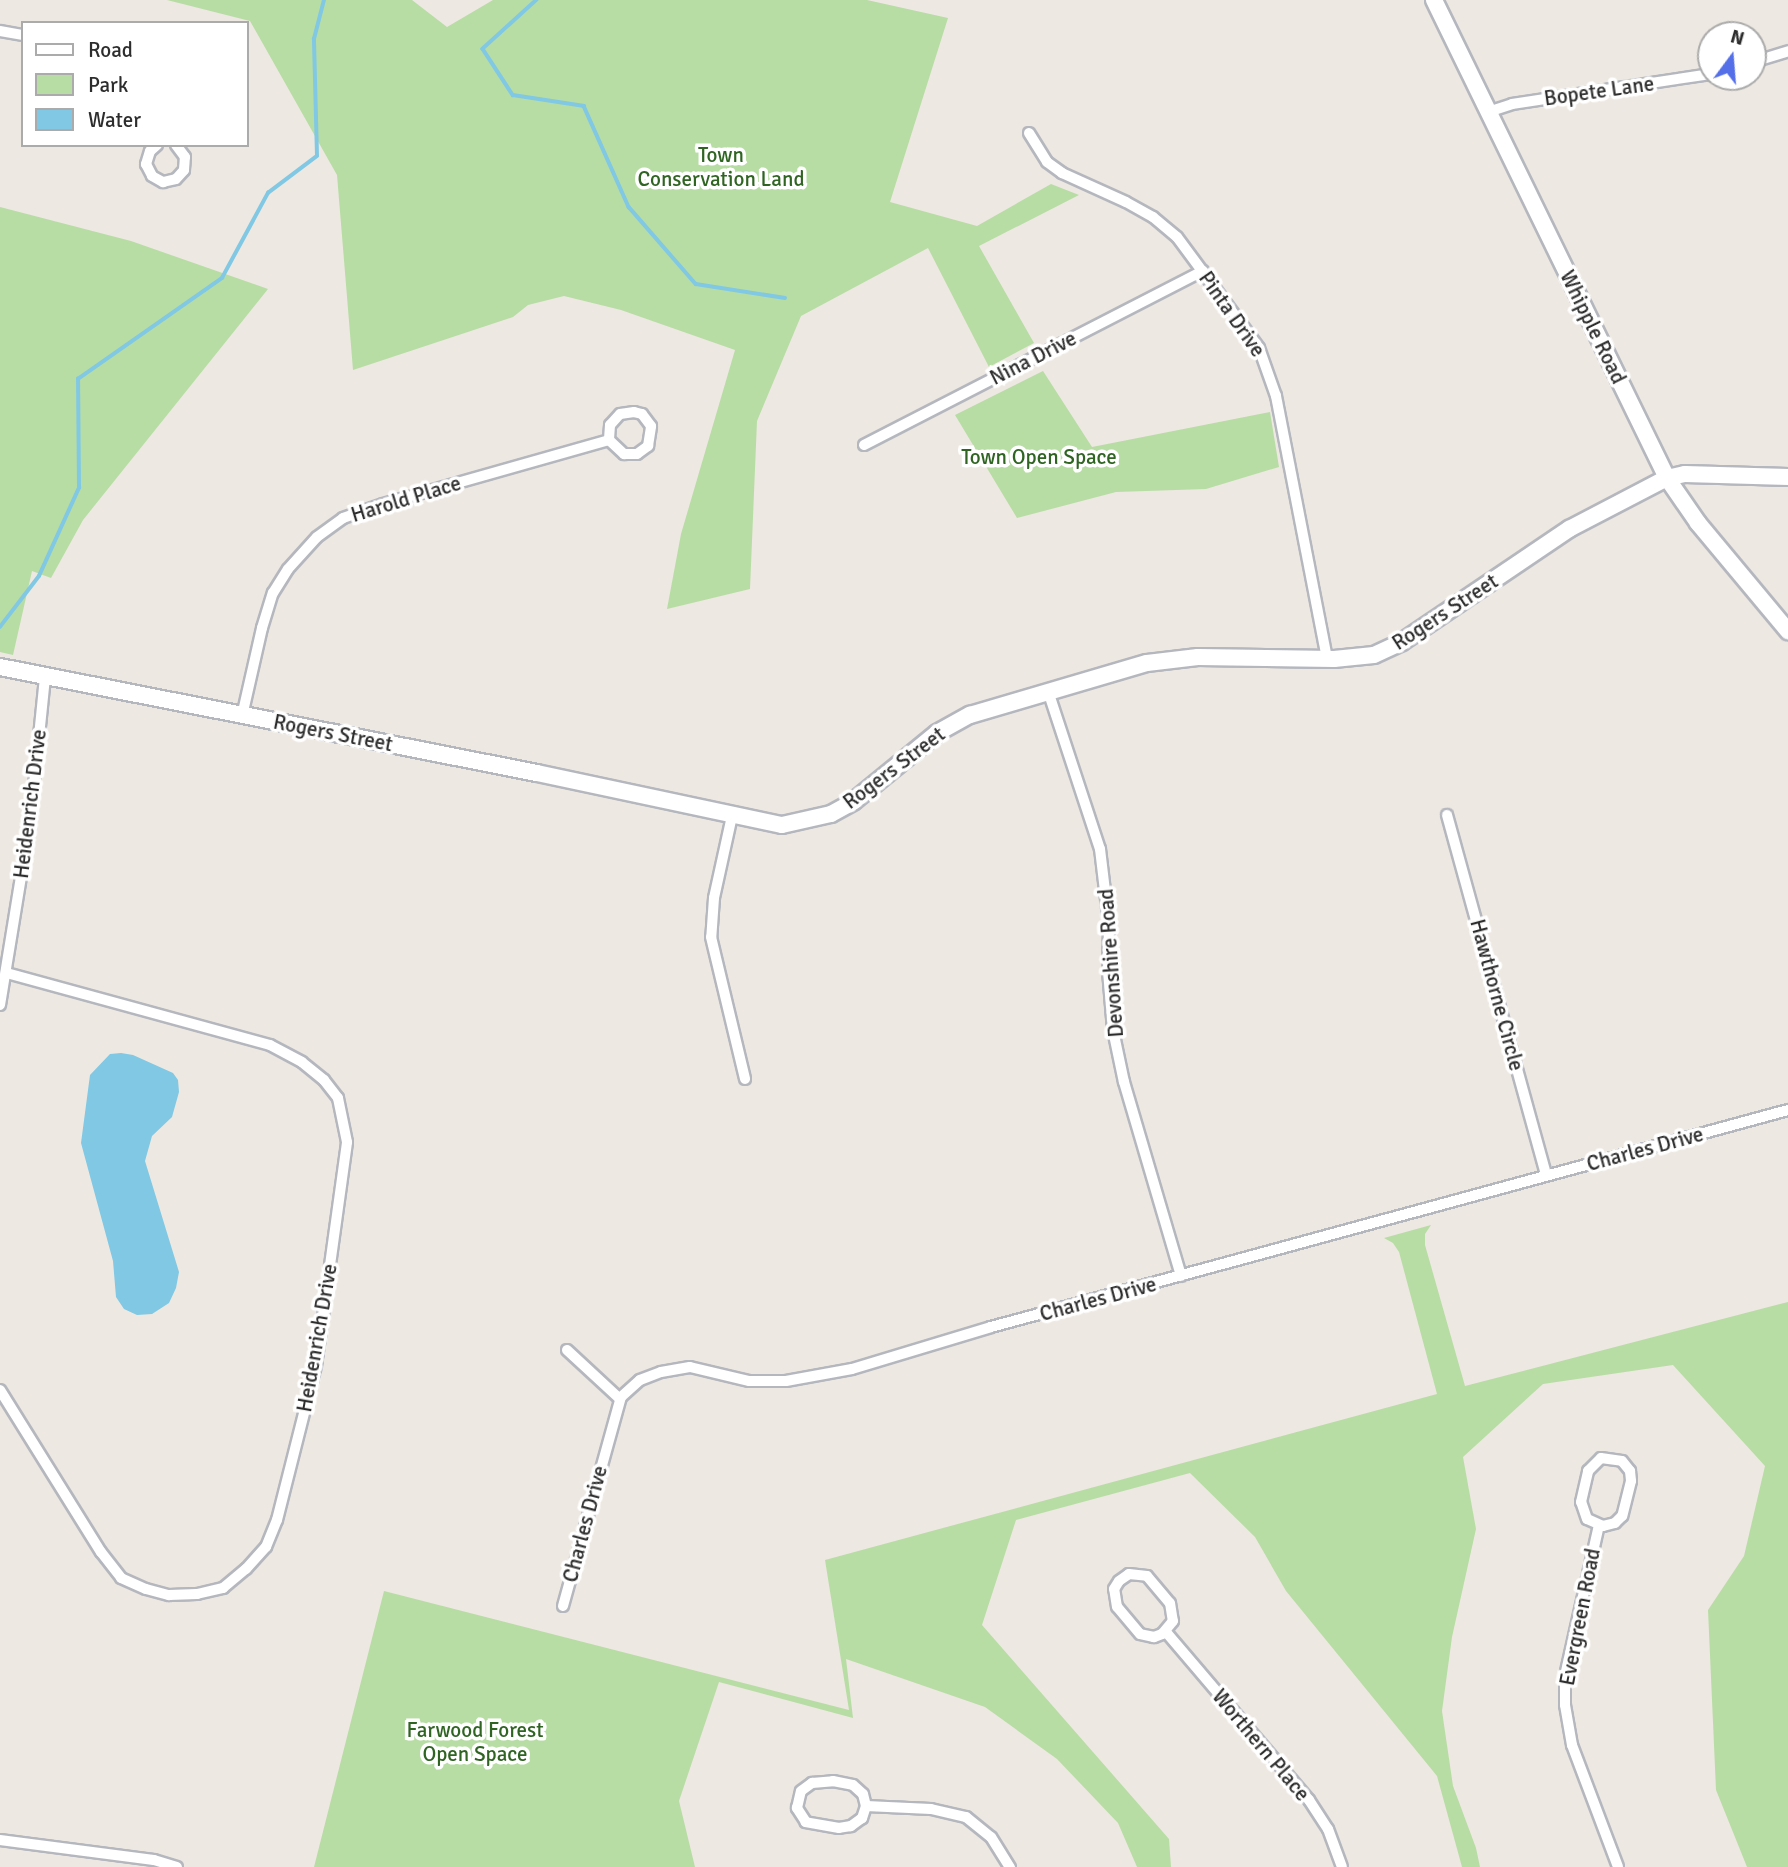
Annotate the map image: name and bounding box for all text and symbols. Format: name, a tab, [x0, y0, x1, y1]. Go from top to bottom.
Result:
legend	[21, 21, 248, 147]
north arrow	[1697, 21, 1767, 91]
text: N	[1728, 24, 1747, 51]
text: Road	[88, 37, 133, 63]
street label: Bopete Lane	[1542, 71, 1656, 111]
text: Park	[88, 72, 128, 98]
text: Water	[88, 107, 141, 133]
park label: Town Conservation Land	[637, 142, 805, 192]
street label: Pinta Drive	[1193, 266, 1271, 362]
street label: Whipple Road	[1555, 266, 1631, 388]
street label: Nina Drive	[986, 326, 1080, 390]
park label: Town Open Space	[961, 444, 1117, 470]
street label: Harold Place	[348, 470, 464, 528]
street label: Rogers Street	[1387, 568, 1503, 656]
street label: Rogers Street	[271, 709, 395, 757]
street label: Rogers Street	[838, 721, 950, 815]
street label: Heidenrich Drive	[8, 728, 52, 880]
street label: Devonshire Road	[1093, 888, 1129, 1038]
street label: Hawthorne Circle	[1465, 916, 1529, 1074]
street label: Charles Drive	[1584, 1121, 1706, 1177]
street label: Heidenrich Drive	[292, 1262, 342, 1414]
street label: Charles Drive	[1037, 1271, 1159, 1327]
street label: Charles Drive	[557, 1463, 613, 1585]
street label: Evergreen Road	[1554, 1546, 1606, 1688]
street label: Worthern Place	[1207, 1684, 1315, 1806]
park label: Farwood Forest Open Space	[406, 1717, 544, 1767]

